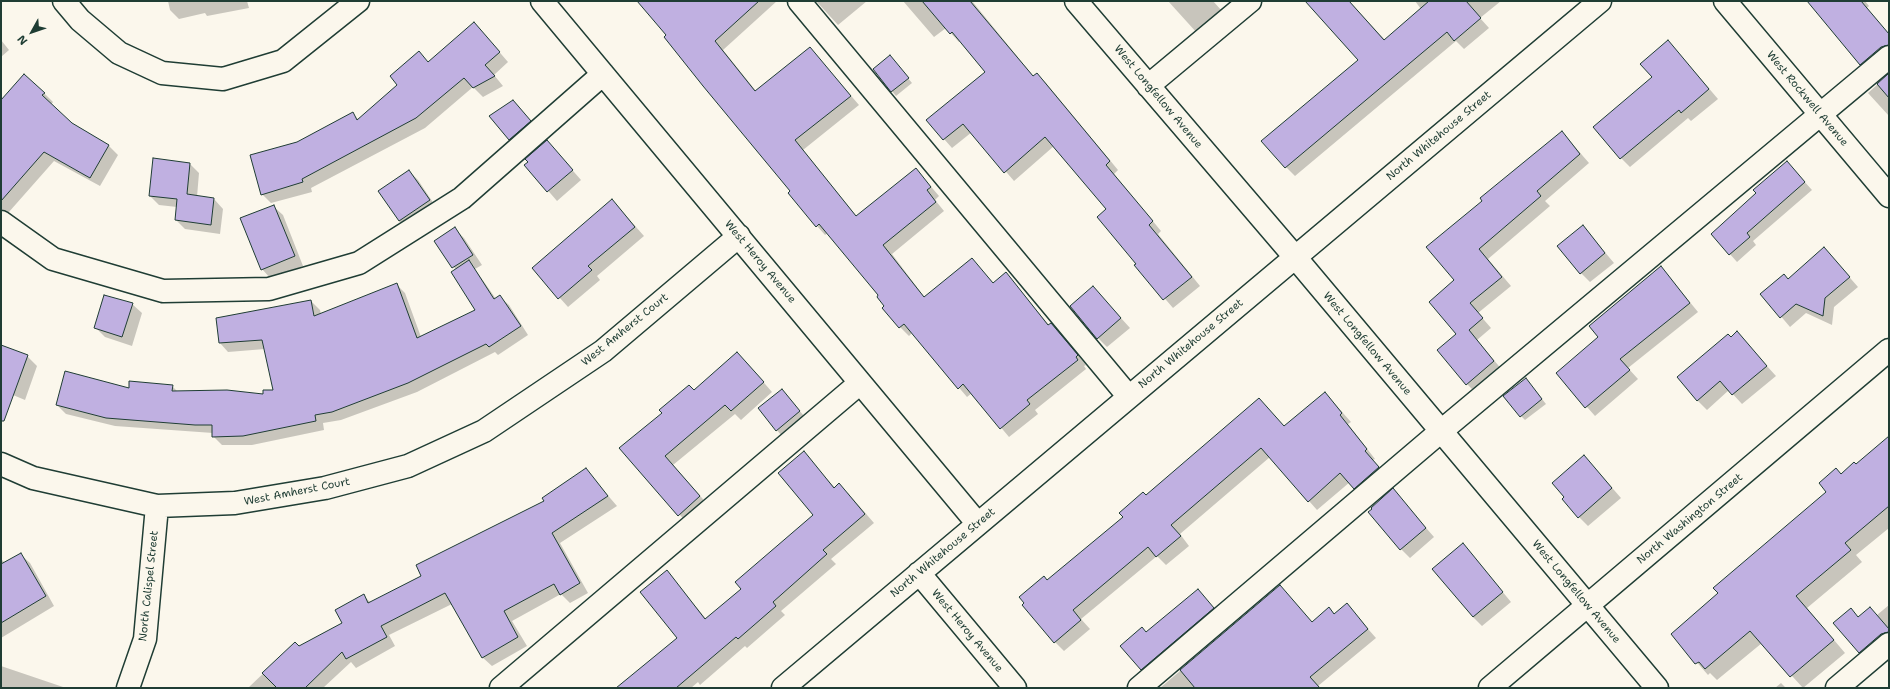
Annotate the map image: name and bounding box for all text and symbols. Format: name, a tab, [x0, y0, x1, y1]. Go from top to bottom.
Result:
north arrow	[12, 12, 52, 52]
text: N	[14, 32, 31, 48]
street label: West Longfellow Avenue	[1111, 43, 1205, 151]
street label: West Rockwell Avenue	[1763, 49, 1851, 149]
street label: North Whitehouse Street	[1384, 88, 1494, 184]
street label: West Heroy Avenue	[722, 218, 798, 306]
street label: West Longfellow Avenue	[1320, 290, 1414, 398]
street label: West Amherst Court	[579, 291, 671, 369]
street label: North Whitehouse Street	[1136, 296, 1246, 392]
street label: North Washington Street	[1634, 471, 1746, 567]
street label: West Amherst Court	[243, 475, 351, 509]
street label: North Whitehouse Street	[888, 505, 998, 601]
street label: North Calispel Street	[137, 530, 161, 642]
street label: West Longfellow Avenue	[1529, 538, 1623, 646]
street label: West Heroy Avenue	[929, 587, 1005, 675]

